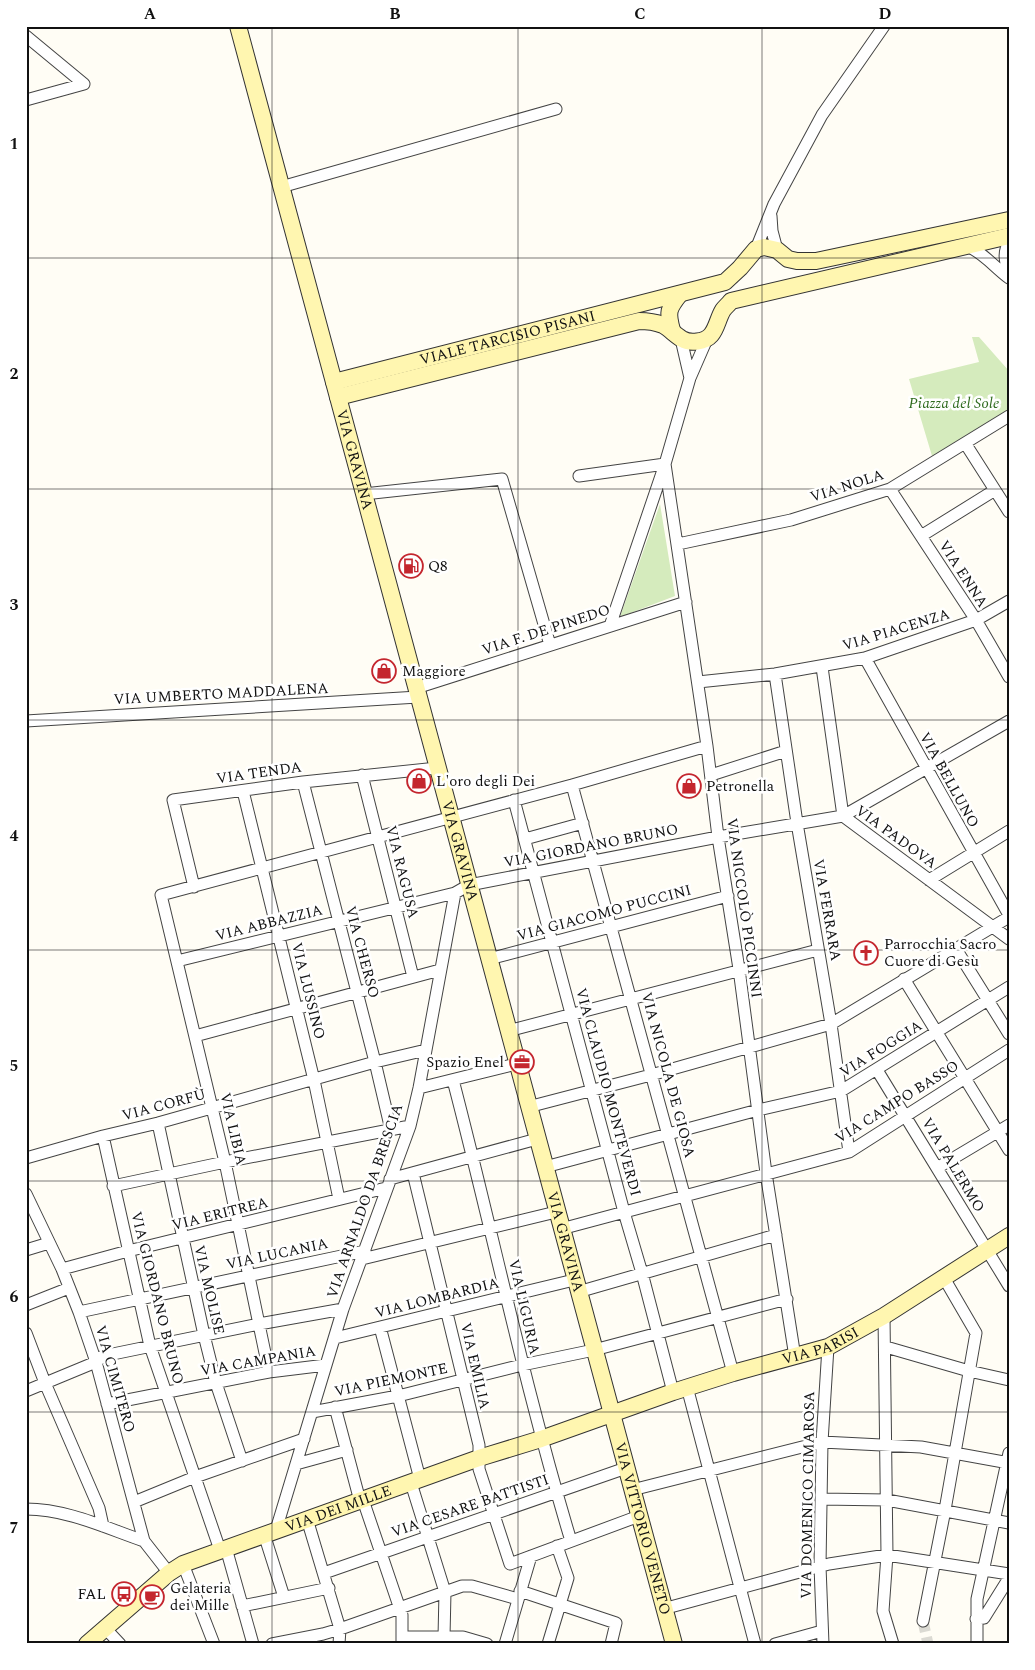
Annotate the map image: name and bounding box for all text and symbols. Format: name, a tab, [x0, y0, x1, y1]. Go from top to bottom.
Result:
text: A	[144, 2, 157, 26]
text: B	[389, 2, 401, 26]
text: C	[634, 2, 646, 26]
text: D	[879, 2, 892, 26]
text: 1	[10, 132, 18, 156]
street label: VIALE TARCISIO PISANI	[417, 304, 598, 371]
text: 2	[10, 362, 19, 386]
park label: Piazza del Sole	[909, 392, 1000, 415]
street label: VIA GRAVINA	[330, 407, 379, 512]
street label: VIA NOLA	[807, 463, 887, 509]
street label: VIA ENNA	[933, 536, 993, 612]
fuel station icon: Q8	[398, 553, 424, 579]
place label: Q8	[428, 555, 448, 578]
text: 3	[10, 593, 19, 617]
street label: VIA F. DE PINEDO	[479, 598, 613, 662]
street label: VIA PIACENZA	[839, 603, 953, 657]
shop icon: Maggiore	[371, 658, 397, 684]
place label: Maggiore	[402, 660, 466, 683]
street label: VIA UMBERTO MADDALENA	[113, 677, 329, 711]
street label: VIA BELLUNO	[913, 728, 985, 832]
street label: VIA TENDA	[215, 756, 303, 790]
shop icon: L'oro degli Dei	[406, 768, 432, 794]
place label: L'oro degli Dei	[436, 770, 535, 793]
shop icon: Petronella	[676, 773, 702, 799]
place label: Petronella	[706, 775, 775, 798]
street label: VIA GRAVINA	[436, 798, 485, 903]
street label: VIA PADOVA	[850, 799, 942, 875]
street label: VIA NICCOLÒ PICCINNI	[720, 817, 768, 999]
street label: VIA GIORDANO BRUNO	[502, 818, 680, 874]
street label: VIA RAGUSA	[379, 823, 425, 921]
text: 4	[10, 824, 19, 848]
street label: VIA FERRARA	[807, 857, 847, 963]
street label: VIA GIACOMO PUCCINI	[514, 879, 694, 947]
street label: VIA ABBAZZIA	[213, 899, 325, 947]
street label: VIA CHERSO	[339, 903, 385, 1001]
place label: Parrocchia Sacro Cuore di Gesù	[884, 933, 996, 973]
street label: VIA LUSSINO	[285, 940, 331, 1042]
church icon: Parrocchia Sacro Cuore di Gesù	[853, 940, 879, 966]
street label: VIA CLAUDIO MONTEVERDI	[569, 985, 647, 1199]
street label: VIA NICOLA DE GIOSA	[635, 990, 701, 1160]
street label: VIA FOGGIA	[835, 1014, 927, 1084]
office icon: Spazio Enel	[509, 1049, 535, 1075]
place label: Spazio Enel	[426, 1051, 504, 1074]
text: 5	[10, 1054, 18, 1078]
street label: VIA CAMPO BASSO	[830, 1054, 964, 1150]
street label: VIA CORFÙ	[119, 1083, 209, 1127]
street label: VIA LIBIA	[213, 1090, 253, 1168]
street label: VIA ARNALDO DA BRESCIA	[321, 1101, 409, 1301]
street label: VIA PALERMO	[916, 1113, 990, 1217]
street label: VIA GRAVINA	[541, 1189, 590, 1294]
street label: VIA ERITREA	[169, 1191, 271, 1237]
street label: VIA GIORDANO BRUNO	[124, 1209, 190, 1387]
street label: VIA LUCANIA	[224, 1232, 330, 1276]
street label: VIA MOLISE	[188, 1243, 230, 1337]
street label: VIA LIGURIA	[502, 1257, 546, 1357]
street label: VIA LOMBARDIA	[372, 1271, 502, 1325]
text: 6	[10, 1285, 19, 1309]
street label: VIA EMILIA	[454, 1320, 496, 1412]
street label: VIA PARISI	[779, 1321, 863, 1371]
street label: VIA CIMITERO	[89, 1323, 141, 1435]
street label: VIA CAMPANIA	[199, 1340, 317, 1382]
street label: VIA PIEMONTE	[332, 1357, 450, 1403]
street label: VIA DOMENICO CIMAROSA	[795, 1391, 821, 1599]
street label: VIA VITTORIO VENETO	[609, 1440, 677, 1617]
street label: VIA CESARE BATTISTI	[388, 1468, 552, 1544]
street label: VIA DEI MILLE	[282, 1479, 395, 1538]
text: 7	[10, 1516, 19, 1540]
place label: Gelateria dei Mille	[170, 1577, 232, 1617]
bus stop icon: FAL	[111, 1581, 137, 1607]
place label: FAL	[77, 1583, 106, 1606]
cafe icon: Gelateria dei Mille	[139, 1584, 165, 1610]

